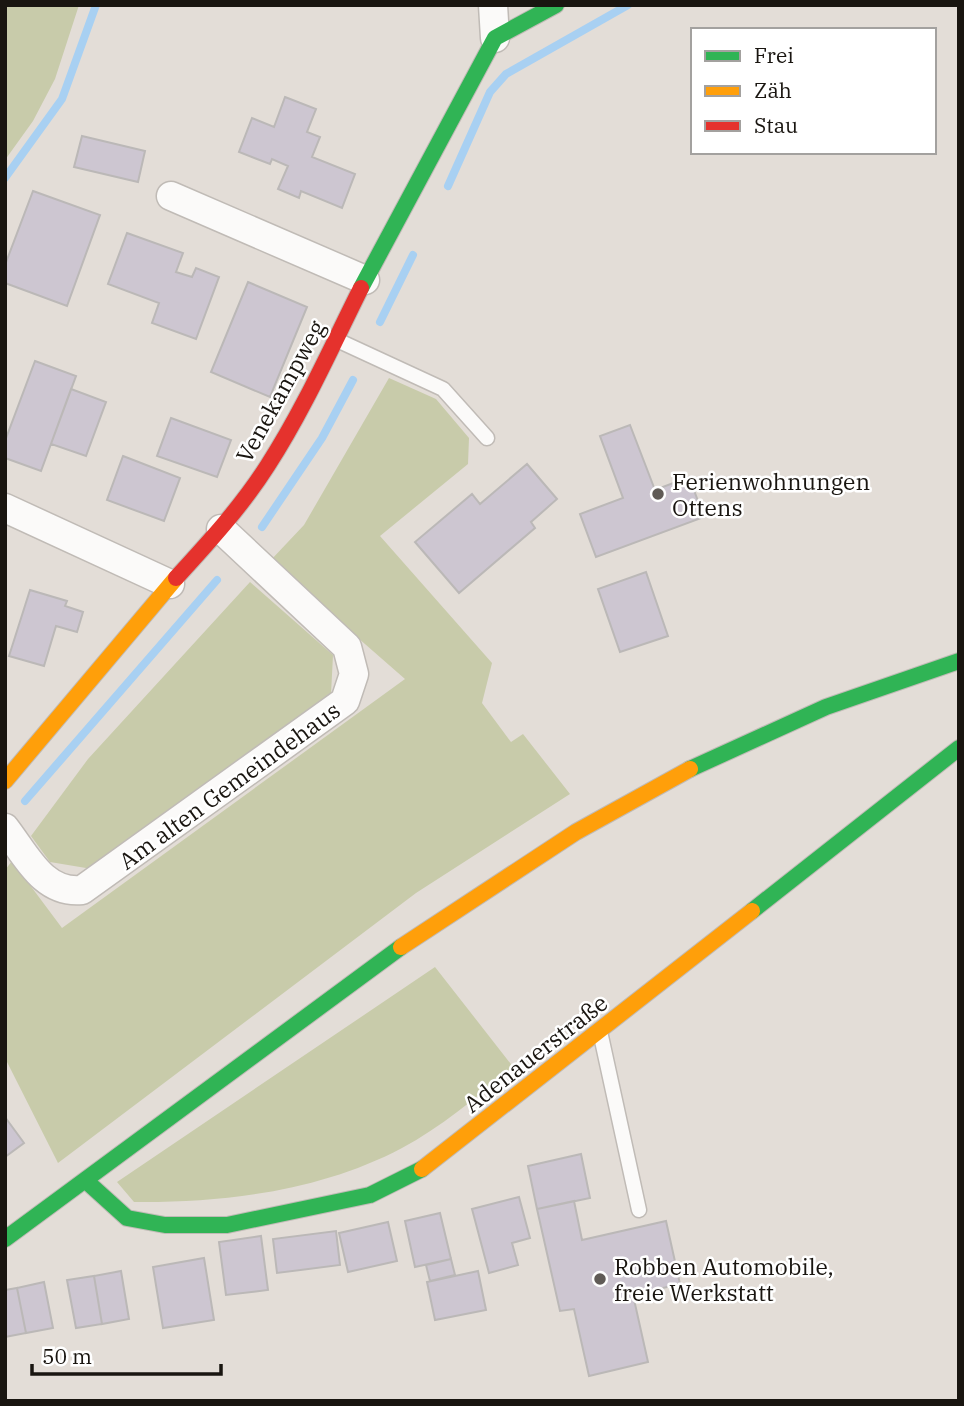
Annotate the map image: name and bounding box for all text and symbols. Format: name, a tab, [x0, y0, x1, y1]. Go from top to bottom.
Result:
legend	[691, 28, 936, 154]
text: Frei	[754, 41, 794, 69]
text: Zäh	[754, 76, 792, 104]
text: Stau	[754, 111, 798, 139]
street label: Venekampweg	[229, 314, 332, 467]
place label: Ferienwohnungen Ottens	[672, 466, 870, 522]
marker: Ferienwohnungen Ottens	[650, 486, 666, 502]
street label: Am alten Gemeindehaus	[112, 695, 346, 875]
street label: Adenauerstraße	[457, 987, 613, 1119]
place label: Robben Automobile, freie Werkstatt	[614, 1251, 834, 1307]
marker: Robben Automobile, freie Werkstatt	[592, 1271, 608, 1287]
scale bar	[32, 1332, 220, 1376]
text: 50 m	[42, 1342, 92, 1370]

